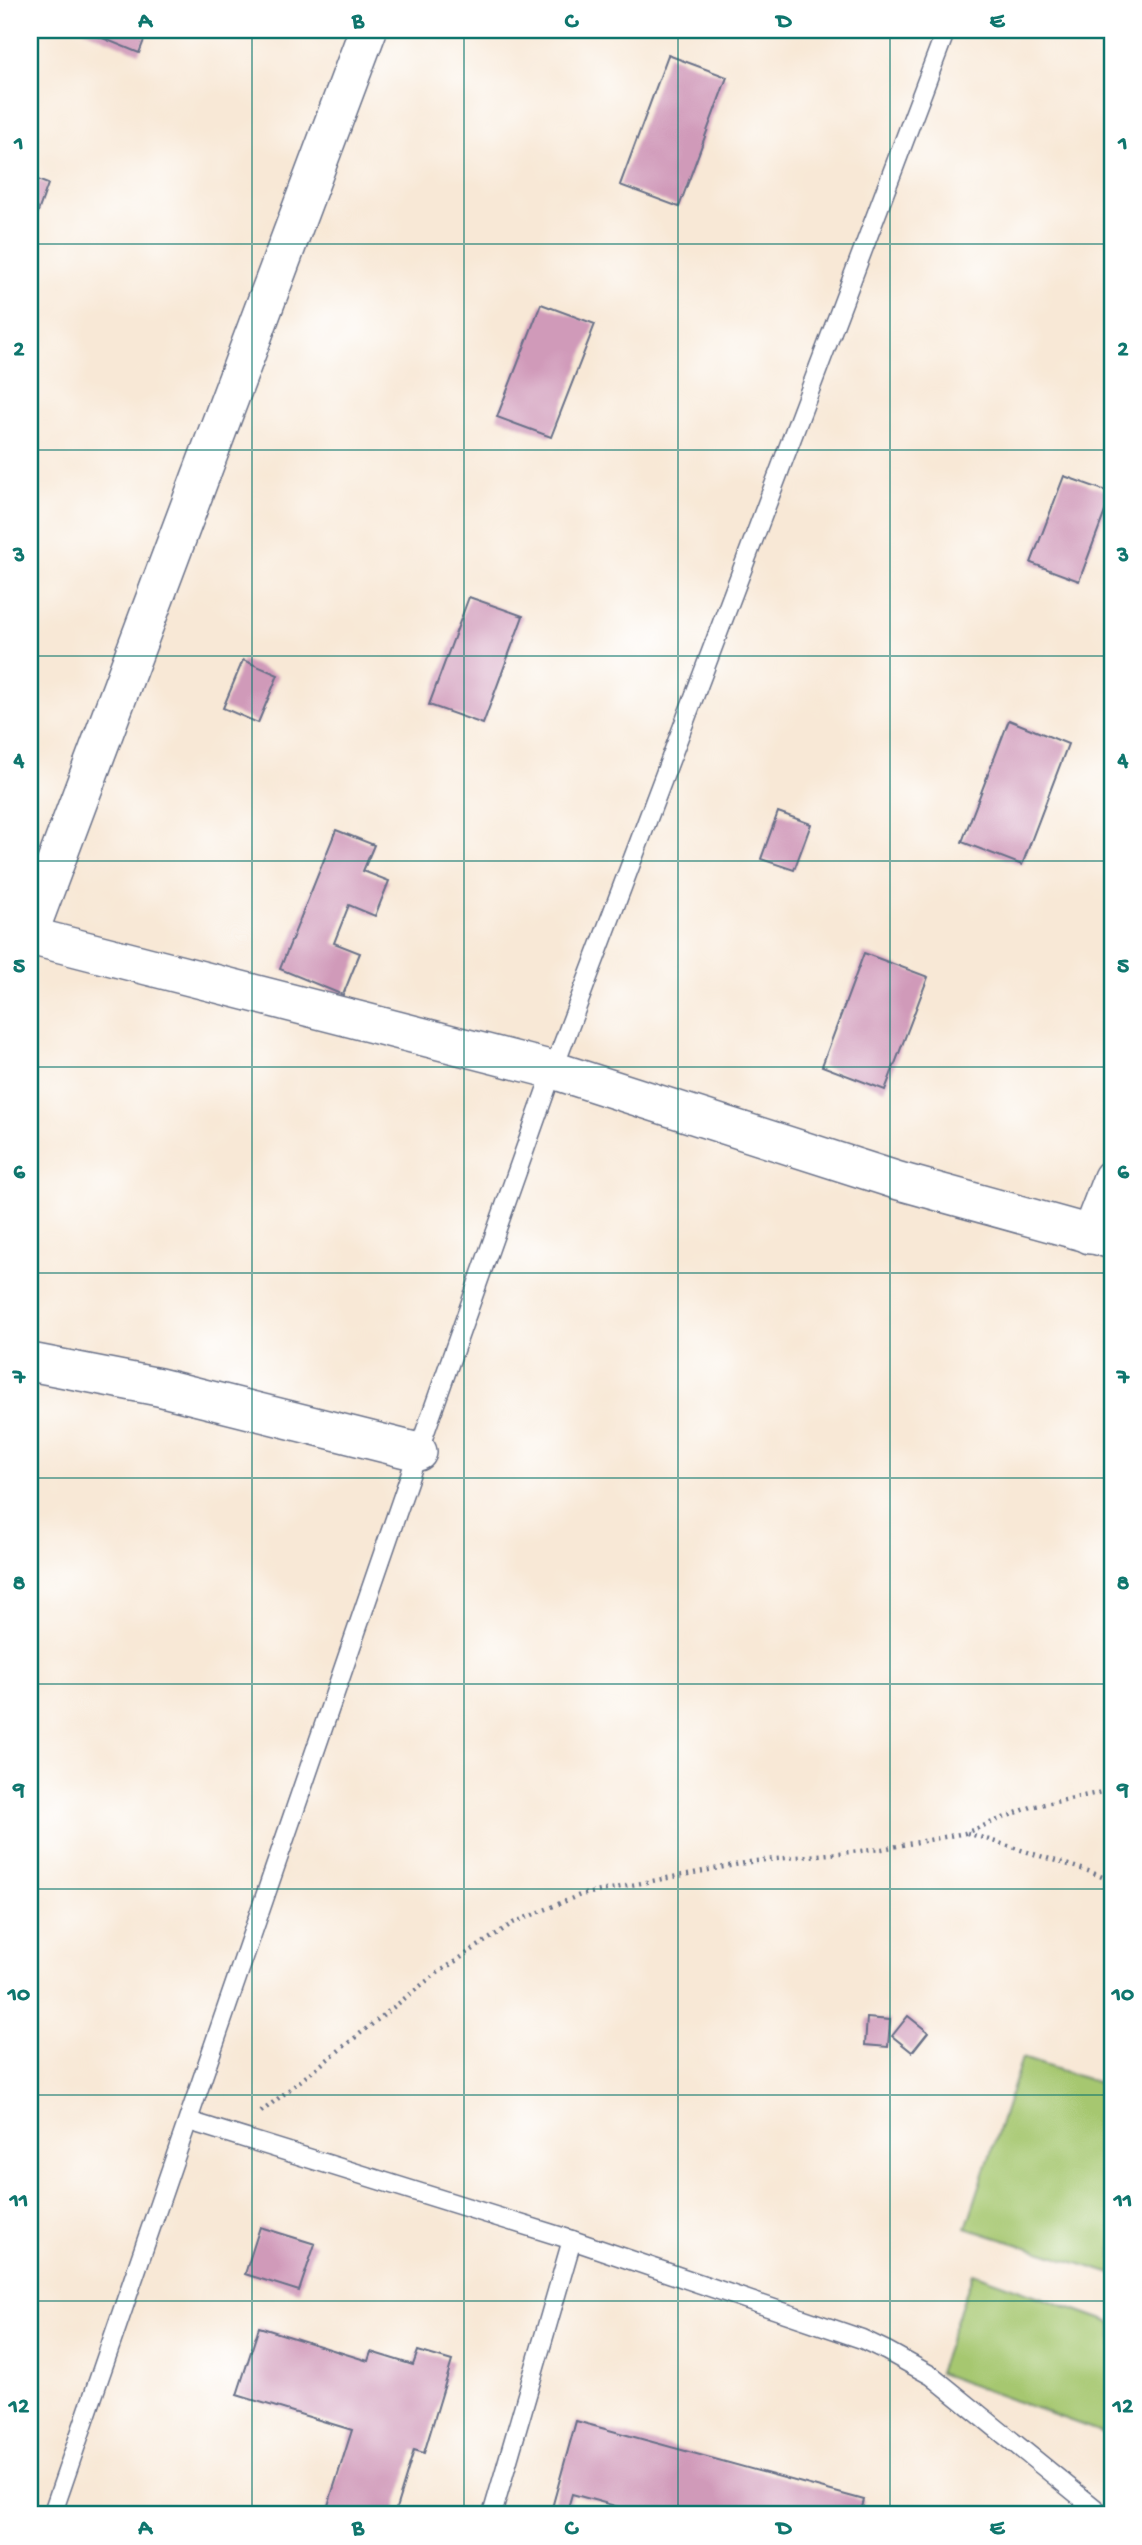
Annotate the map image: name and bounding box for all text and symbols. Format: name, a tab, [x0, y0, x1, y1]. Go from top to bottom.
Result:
text: A	[137, 9, 153, 36]
text: B	[351, 9, 365, 36]
text: C	[565, 9, 580, 36]
text: D	[775, 9, 793, 36]
text: E	[990, 9, 1006, 36]
text: 1	[13, 131, 24, 158]
text: 1	[1117, 131, 1128, 158]
text: 2	[13, 337, 25, 364]
text: 2	[1117, 337, 1129, 364]
text: 3	[12, 543, 25, 570]
text: 3	[1116, 543, 1129, 570]
text: 4	[13, 748, 25, 775]
text: 4	[1117, 748, 1129, 775]
text: 5	[13, 954, 25, 981]
text: 5	[1117, 954, 1129, 981]
text: 6	[13, 1160, 26, 1187]
text: 6	[1117, 1160, 1130, 1187]
text: 7	[12, 1365, 26, 1392]
text: 7	[1116, 1365, 1130, 1392]
text: 8	[13, 1571, 26, 1598]
text: 8	[1117, 1571, 1130, 1598]
text: 9	[12, 1777, 25, 1804]
text: 9	[1116, 1777, 1129, 1804]
text: 10	[7, 1982, 30, 2009]
text: 10	[1111, 1982, 1134, 2009]
text: 11	[9, 2188, 28, 2215]
text: 11	[1113, 2188, 1132, 2215]
text: 12	[8, 2394, 30, 2421]
text: 12	[1112, 2394, 1134, 2421]
text: A	[137, 2516, 153, 2543]
text: B	[351, 2516, 365, 2543]
text: C	[565, 2516, 580, 2543]
text: D	[775, 2516, 793, 2543]
text: E	[990, 2516, 1006, 2543]

